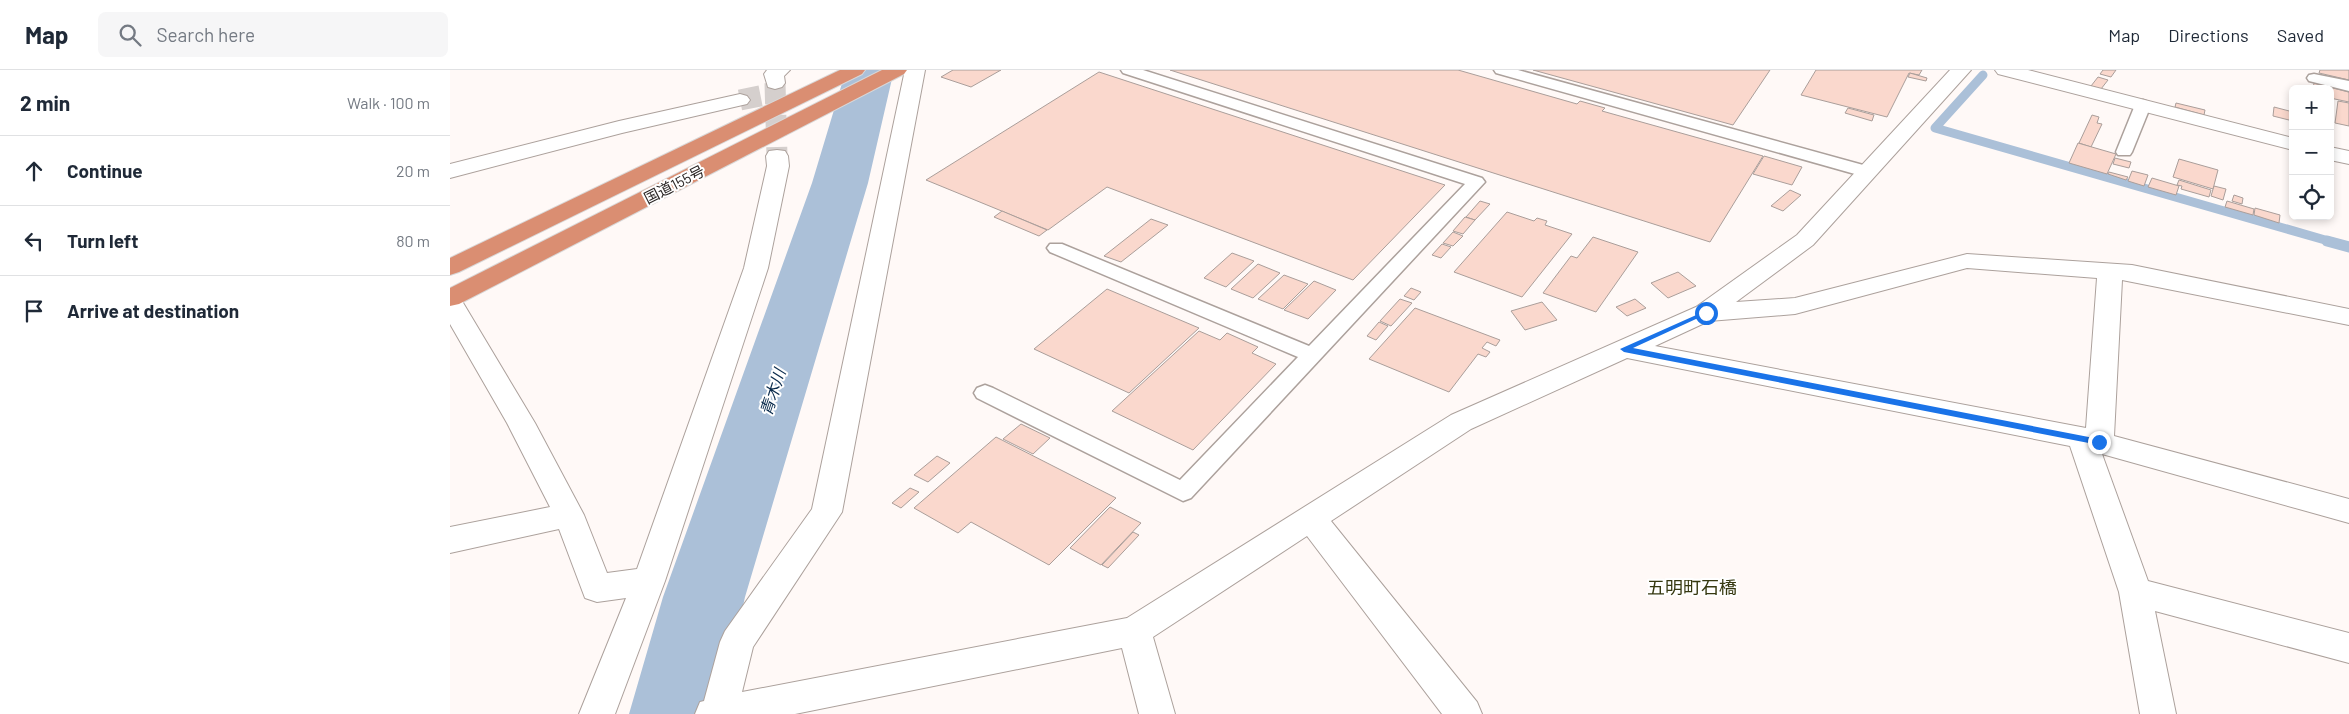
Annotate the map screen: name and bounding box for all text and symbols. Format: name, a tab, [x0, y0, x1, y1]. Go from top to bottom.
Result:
search box	[98, 12, 448, 57]
text: Map	[25, 20, 68, 49]
icon: search	[116, 21, 144, 49]
text: Search here	[156, 23, 255, 46]
text: Map	[2108, 24, 2140, 46]
text: Directions	[2168, 24, 2249, 46]
text: Saved	[2277, 24, 2324, 46]
map controls	[2289, 85, 2334, 220]
button: +	[2289, 85, 2334, 130]
text: 2 min	[20, 90, 70, 115]
text: Walk · 100 m	[347, 93, 430, 112]
button: −	[2289, 130, 2334, 175]
icon: ahead	[20, 157, 48, 185]
text: Continue	[67, 159, 143, 182]
text: 20 m	[396, 161, 430, 180]
street label: 国道155号	[641, 161, 707, 207]
button: locate	[2289, 175, 2334, 220]
icon: left	[20, 227, 48, 255]
text: Turn left	[67, 229, 138, 252]
text: 80 m	[396, 231, 430, 250]
icon: arrive	[20, 297, 48, 325]
text: Arrive at destination	[67, 299, 239, 322]
route start	[1695, 302, 1718, 325]
water label: 青木川	[756, 364, 789, 418]
route end	[2088, 431, 2111, 454]
district label: 五明町石橋	[1647, 576, 1737, 598]

